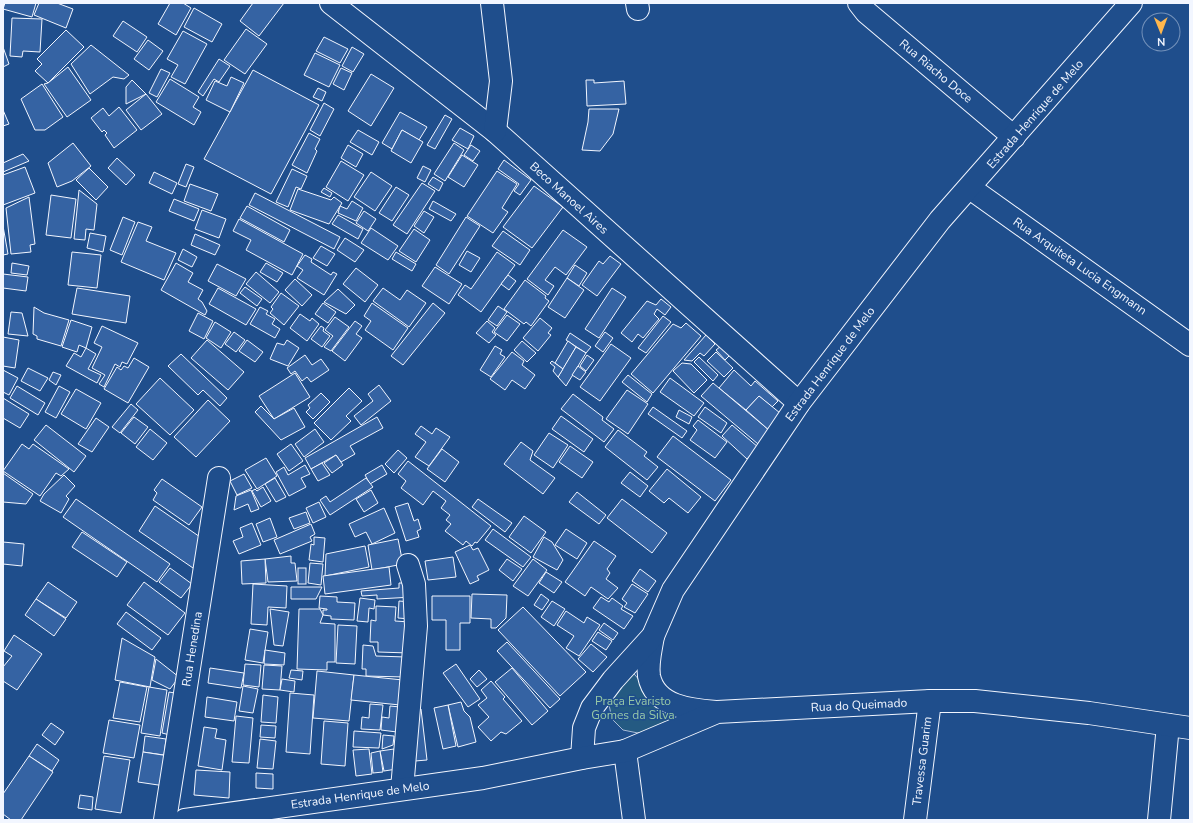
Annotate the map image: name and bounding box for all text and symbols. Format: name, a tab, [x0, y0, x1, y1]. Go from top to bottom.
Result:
north arrow	[1141, 12, 1181, 52]
text: N	[1157, 34, 1165, 49]
street label: Rua Riacho Doce	[896, 36, 976, 106]
street label: Estrada Henrique de Melo	[983, 56, 1087, 172]
street label: Beco Manoel Aires	[526, 158, 612, 238]
street label: Rua Arquiteta Lucia Engmann	[1010, 214, 1150, 318]
street label: Estrada Henrique de Melo	[782, 303, 879, 425]
street label: Rua Henedina	[178, 610, 206, 688]
park label: Praça Evaristo Gomes da Silva	[591, 693, 675, 723]
street label: Rua do Queimado	[810, 694, 908, 716]
street label: Travessa Guarim	[909, 716, 935, 806]
street label: Estrada Henrique de Melo	[290, 777, 431, 813]

